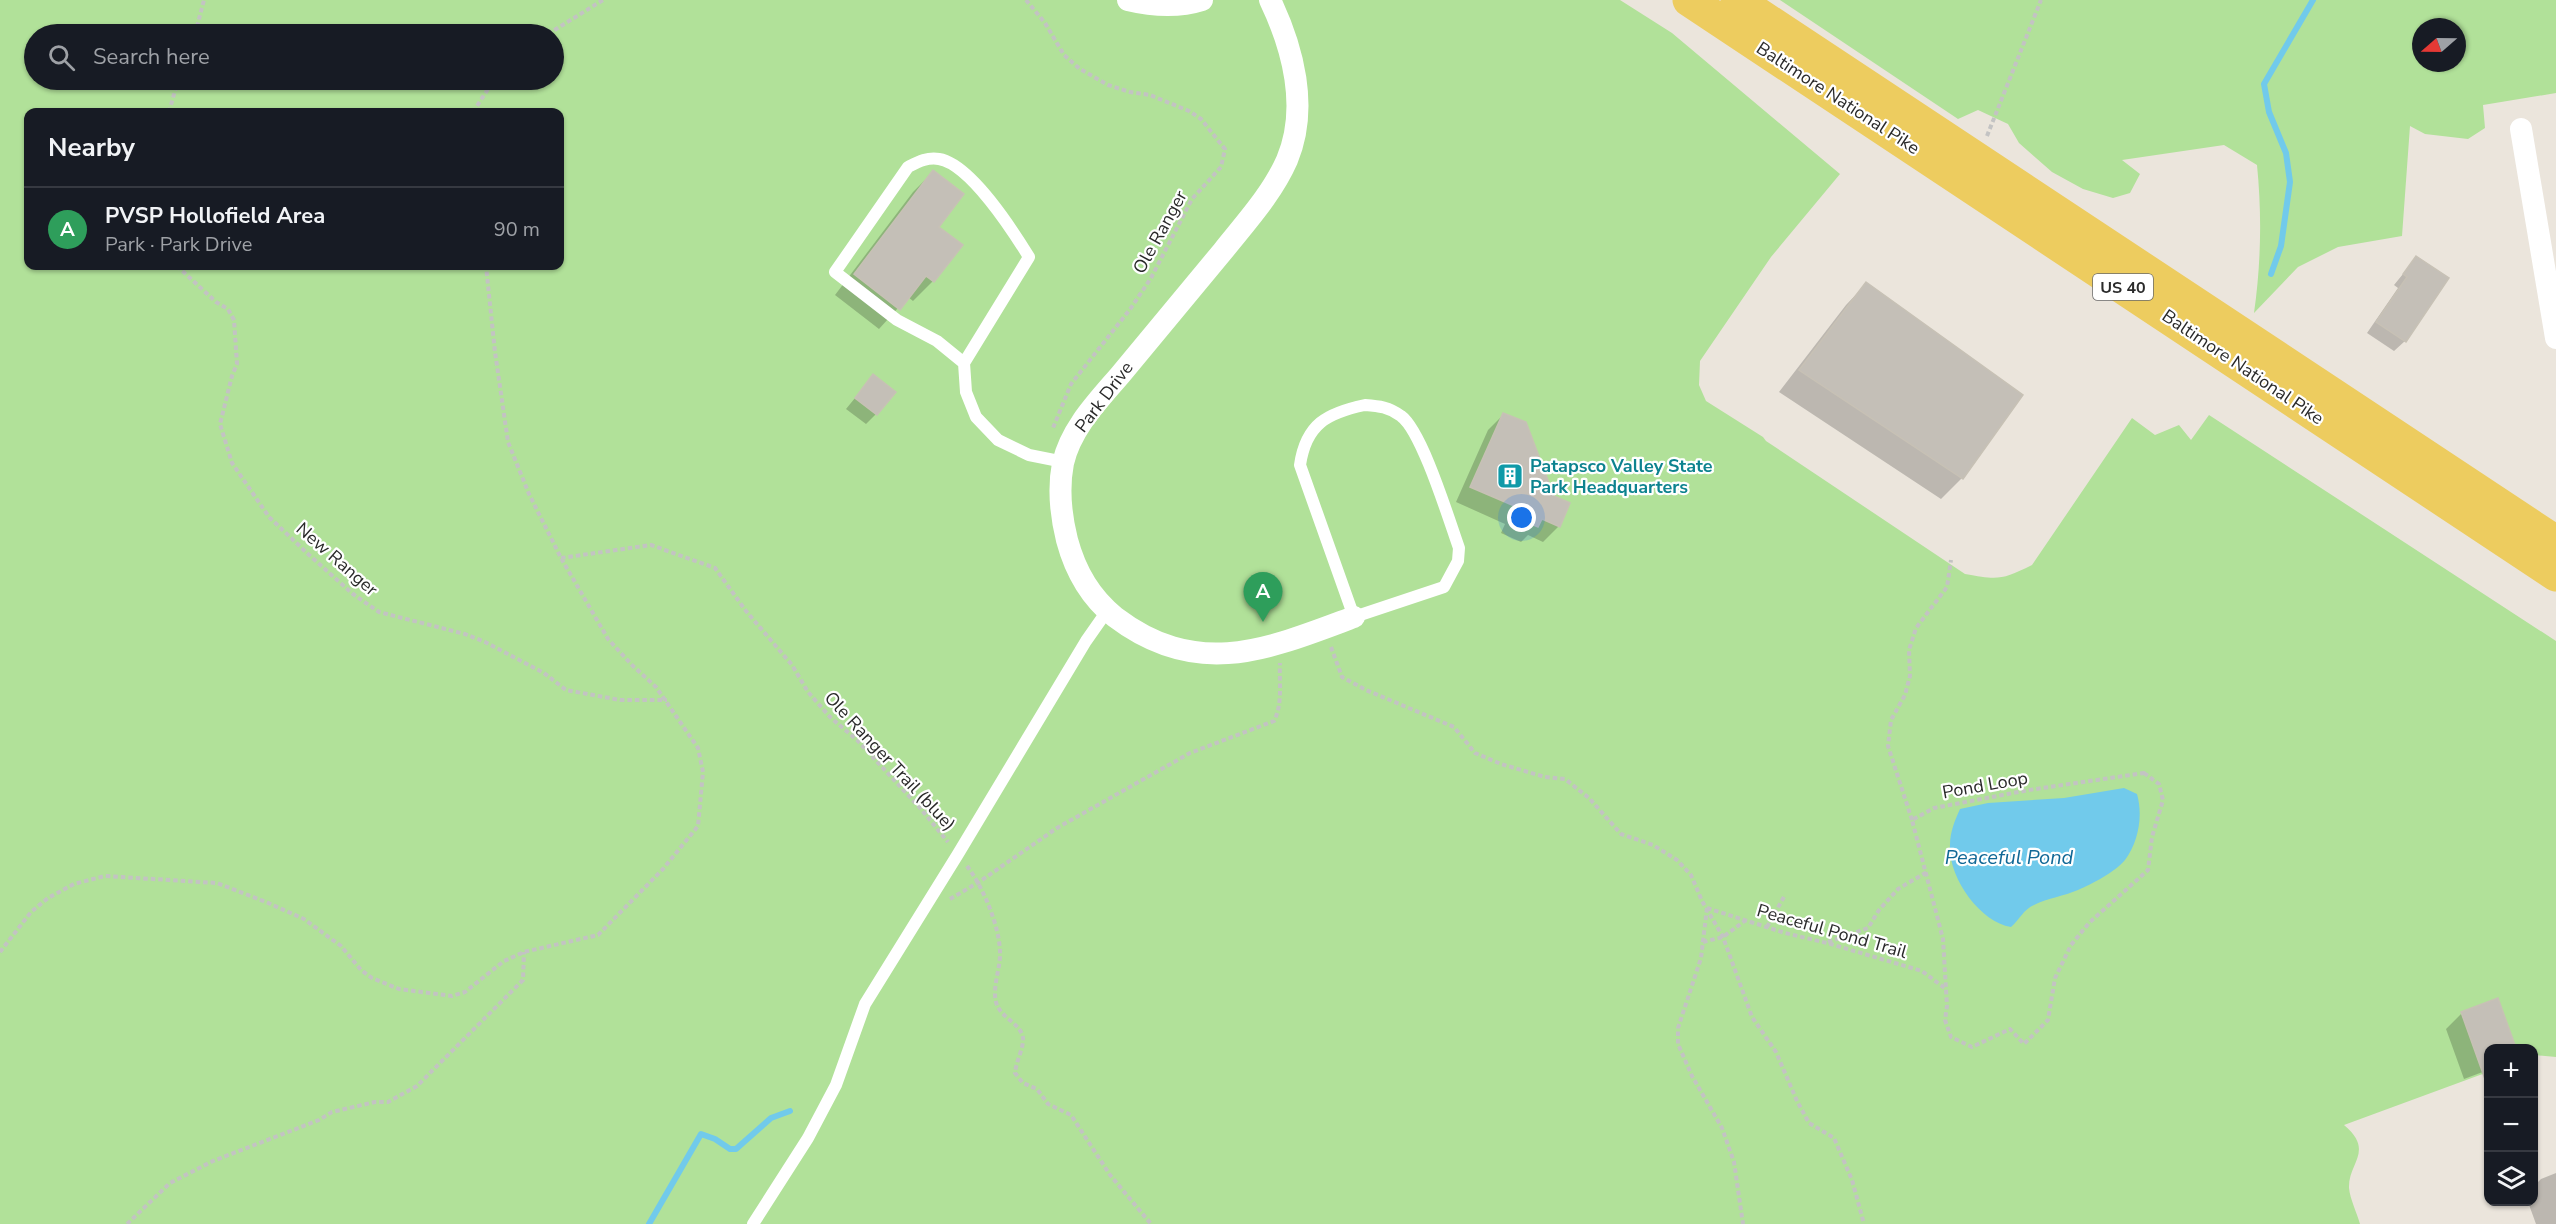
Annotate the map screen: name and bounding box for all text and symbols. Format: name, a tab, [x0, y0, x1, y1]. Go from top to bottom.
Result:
north arrow	[2412, 18, 2466, 72]
search box	[24, 24, 564, 90]
street label: Baltimore National Pike	[1752, 36, 1924, 160]
icon: search	[45, 41, 78, 74]
text: Search here	[93, 42, 210, 72]
text: Nearby	[48, 130, 135, 165]
street label: Ole Ranger	[1127, 186, 1193, 278]
text: PVSP Hollofield Area	[105, 201, 325, 231]
text: A	[60, 216, 75, 243]
text: 90 m	[494, 216, 540, 243]
text: Park · Park Drive	[105, 231, 252, 258]
road number: US 40	[2093, 274, 2153, 300]
street label: Baltimore National Pike	[2157, 304, 2329, 430]
street label: Park Drive	[1069, 357, 1139, 437]
place label: Patapsco Valley State Park Headquarters	[1530, 454, 1713, 499]
building icon: Patapsco Valley State Park Headquarters	[1495, 461, 1525, 491]
your location	[1507, 503, 1536, 532]
street label: New Ranger	[291, 517, 383, 602]
pin: A	[1244, 572, 1282, 622]
street label: Ole Ranger Trail (blue)	[819, 686, 961, 836]
street label: Pond Loop	[1940, 766, 2030, 804]
water label: Peaceful Pond	[1945, 844, 2074, 871]
street label: Peaceful Pond Trail	[1754, 898, 1910, 964]
map controls	[2484, 1044, 2538, 1206]
button: +	[2484, 1044, 2538, 1098]
button: −	[2484, 1098, 2538, 1152]
button: layers	[2484, 1152, 2538, 1206]

